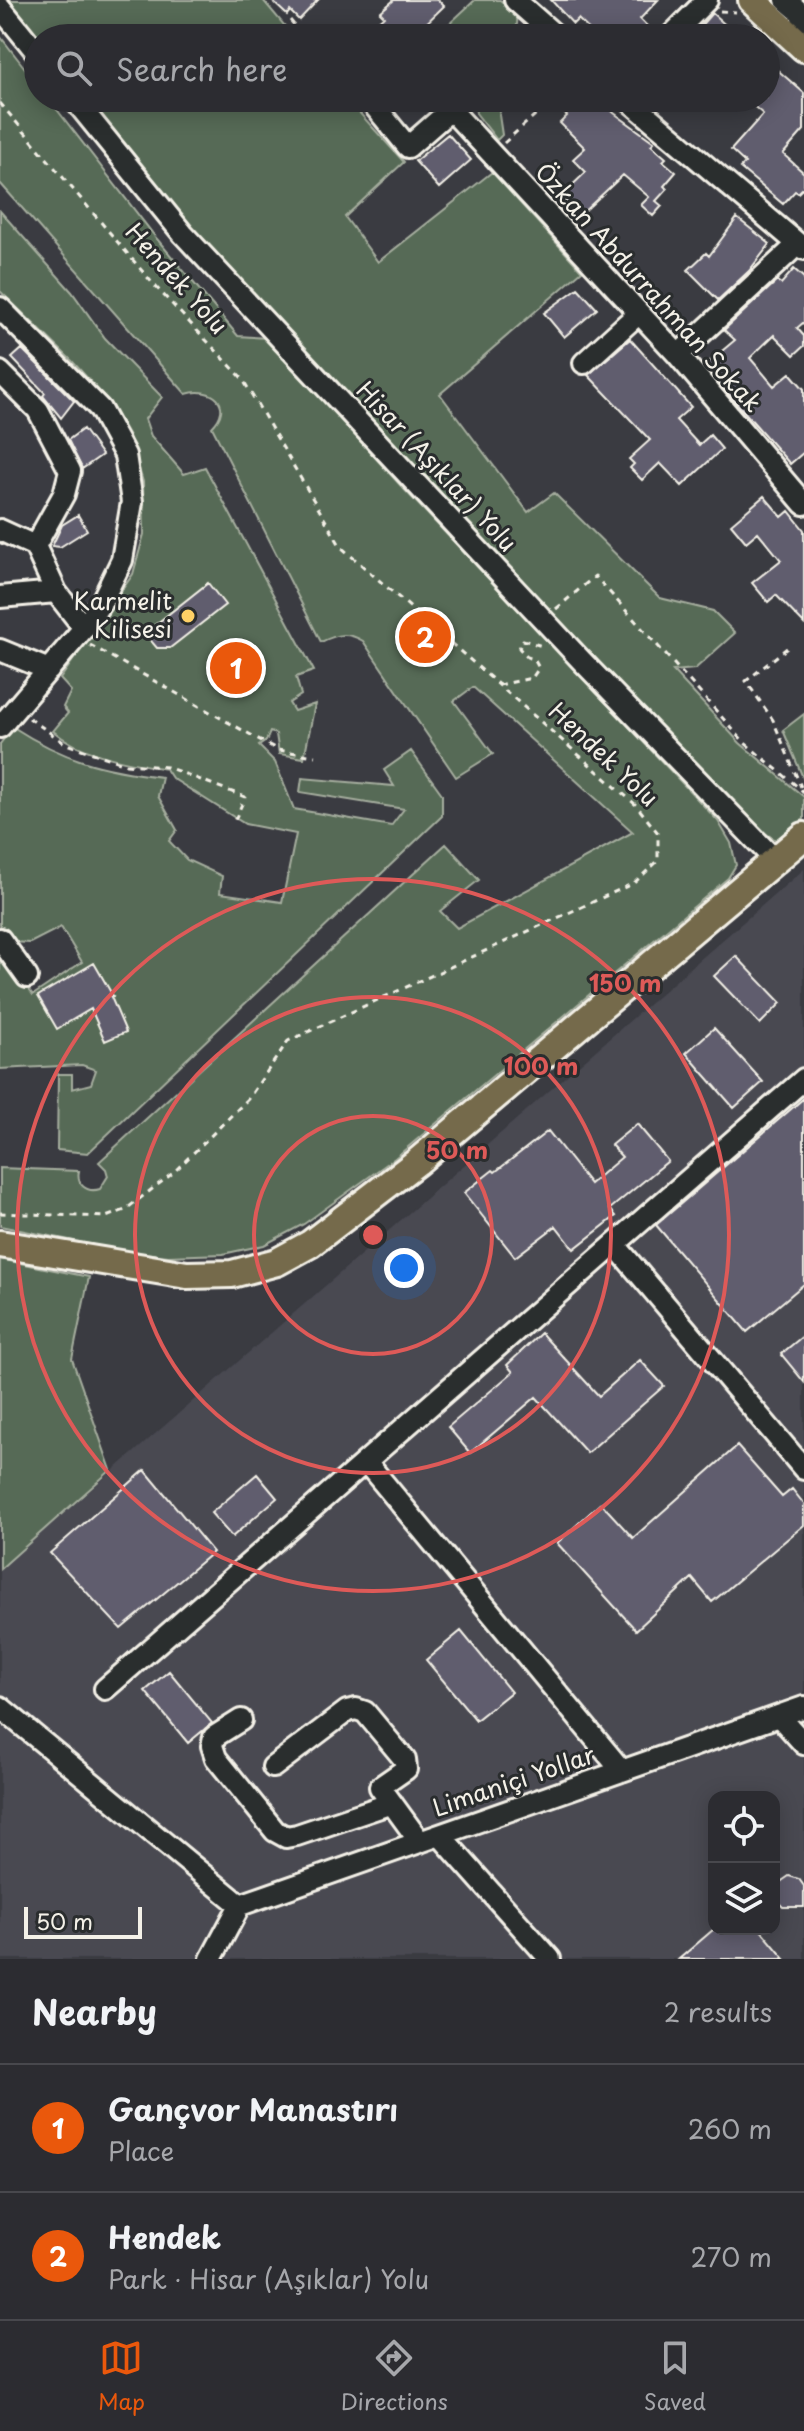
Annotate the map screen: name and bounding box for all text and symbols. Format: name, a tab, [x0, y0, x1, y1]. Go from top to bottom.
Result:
search box	[24, 24, 780, 112]
icon: search	[52, 46, 96, 90]
text: Search here	[116, 46, 288, 91]
street label: Özkan Abdurrahman Sokak	[528, 154, 772, 419]
street label: Hendek Yolu	[118, 214, 237, 341]
street label: Hisar (Aşıklar) Yolu	[349, 372, 526, 559]
place label: Karmelit Kilisesi	[73, 582, 172, 646]
marker: Karmelit Kilisesi	[179, 607, 197, 625]
pin: 2	[399, 607, 451, 667]
pin: 1	[210, 638, 262, 698]
street label: Hendek Yolu	[541, 693, 667, 814]
text: 150 m	[589, 964, 661, 1000]
text: 100 m	[504, 1047, 578, 1083]
text: 50 m	[426, 1131, 488, 1167]
centre of rings	[359, 1221, 387, 1249]
your location	[384, 1248, 424, 1288]
street label: Limaniçi Yollar	[427, 1735, 600, 1825]
map controls	[708, 1791, 780, 1935]
button: locate	[708, 1791, 780, 1863]
button: layers	[708, 1863, 780, 1935]
scale bar	[24, 1903, 142, 1939]
text: 50 m	[36, 1904, 93, 1937]
text: Nearby	[32, 1985, 157, 2037]
text: 2 results	[664, 1992, 772, 2031]
text: Gançvor Manastırı	[108, 2086, 398, 2131]
text: 1	[52, 2109, 64, 2148]
text: 260 m	[688, 2109, 772, 2148]
text: Place	[108, 2131, 174, 2170]
text: Hendek	[108, 2214, 221, 2259]
text: 2	[49, 2237, 67, 2276]
text: 270 m	[691, 2237, 772, 2276]
text: Park · Hisar (Aşıklar) Yolu	[108, 2259, 429, 2298]
tab: Map	[98, 2336, 145, 2417]
tab: Directions	[341, 2336, 448, 2417]
tab: Saved	[644, 2336, 706, 2417]

